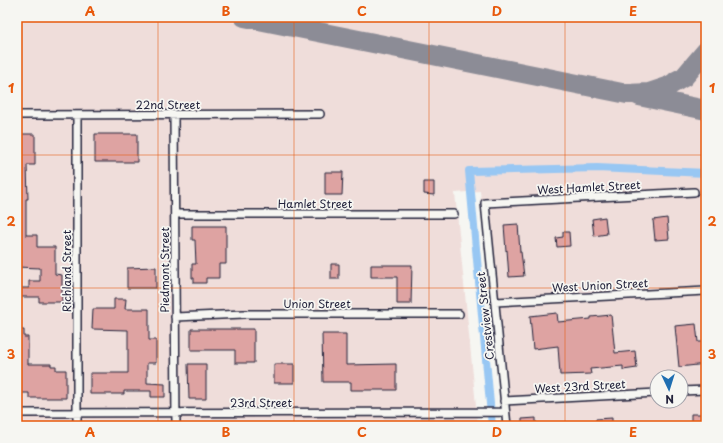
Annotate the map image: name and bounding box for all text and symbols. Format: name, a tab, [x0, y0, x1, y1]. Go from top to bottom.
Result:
text: A	[85, 1, 95, 20]
text: B	[222, 1, 231, 20]
text: C	[357, 1, 367, 20]
text: D	[492, 1, 502, 20]
text: E	[629, 1, 637, 20]
text: 1	[8, 78, 14, 97]
text: 1	[709, 78, 715, 97]
street label: 22nd Street	[136, 96, 201, 113]
street label: West Hamlet Street	[537, 176, 642, 198]
street label: Hamlet Street	[278, 195, 353, 212]
text: 2	[6, 211, 16, 230]
text: 2	[707, 211, 717, 230]
street label: Piedmont Street	[156, 227, 173, 313]
street label: Richland Street	[58, 229, 75, 312]
street label: Crestview Street	[472, 271, 498, 361]
street label: West Union Street	[552, 274, 649, 296]
street label: Union Street	[283, 295, 351, 312]
text: 3	[7, 344, 16, 363]
text: 3	[708, 344, 717, 363]
north arrow	[649, 369, 689, 409]
street label: West 23rd Street	[534, 375, 627, 397]
text: N	[665, 391, 675, 408]
street label: 23rd Street	[230, 394, 292, 411]
text: A	[85, 422, 95, 441]
text: B	[222, 422, 231, 441]
text: C	[357, 422, 367, 441]
text: D	[492, 422, 502, 441]
text: E	[629, 422, 637, 441]

